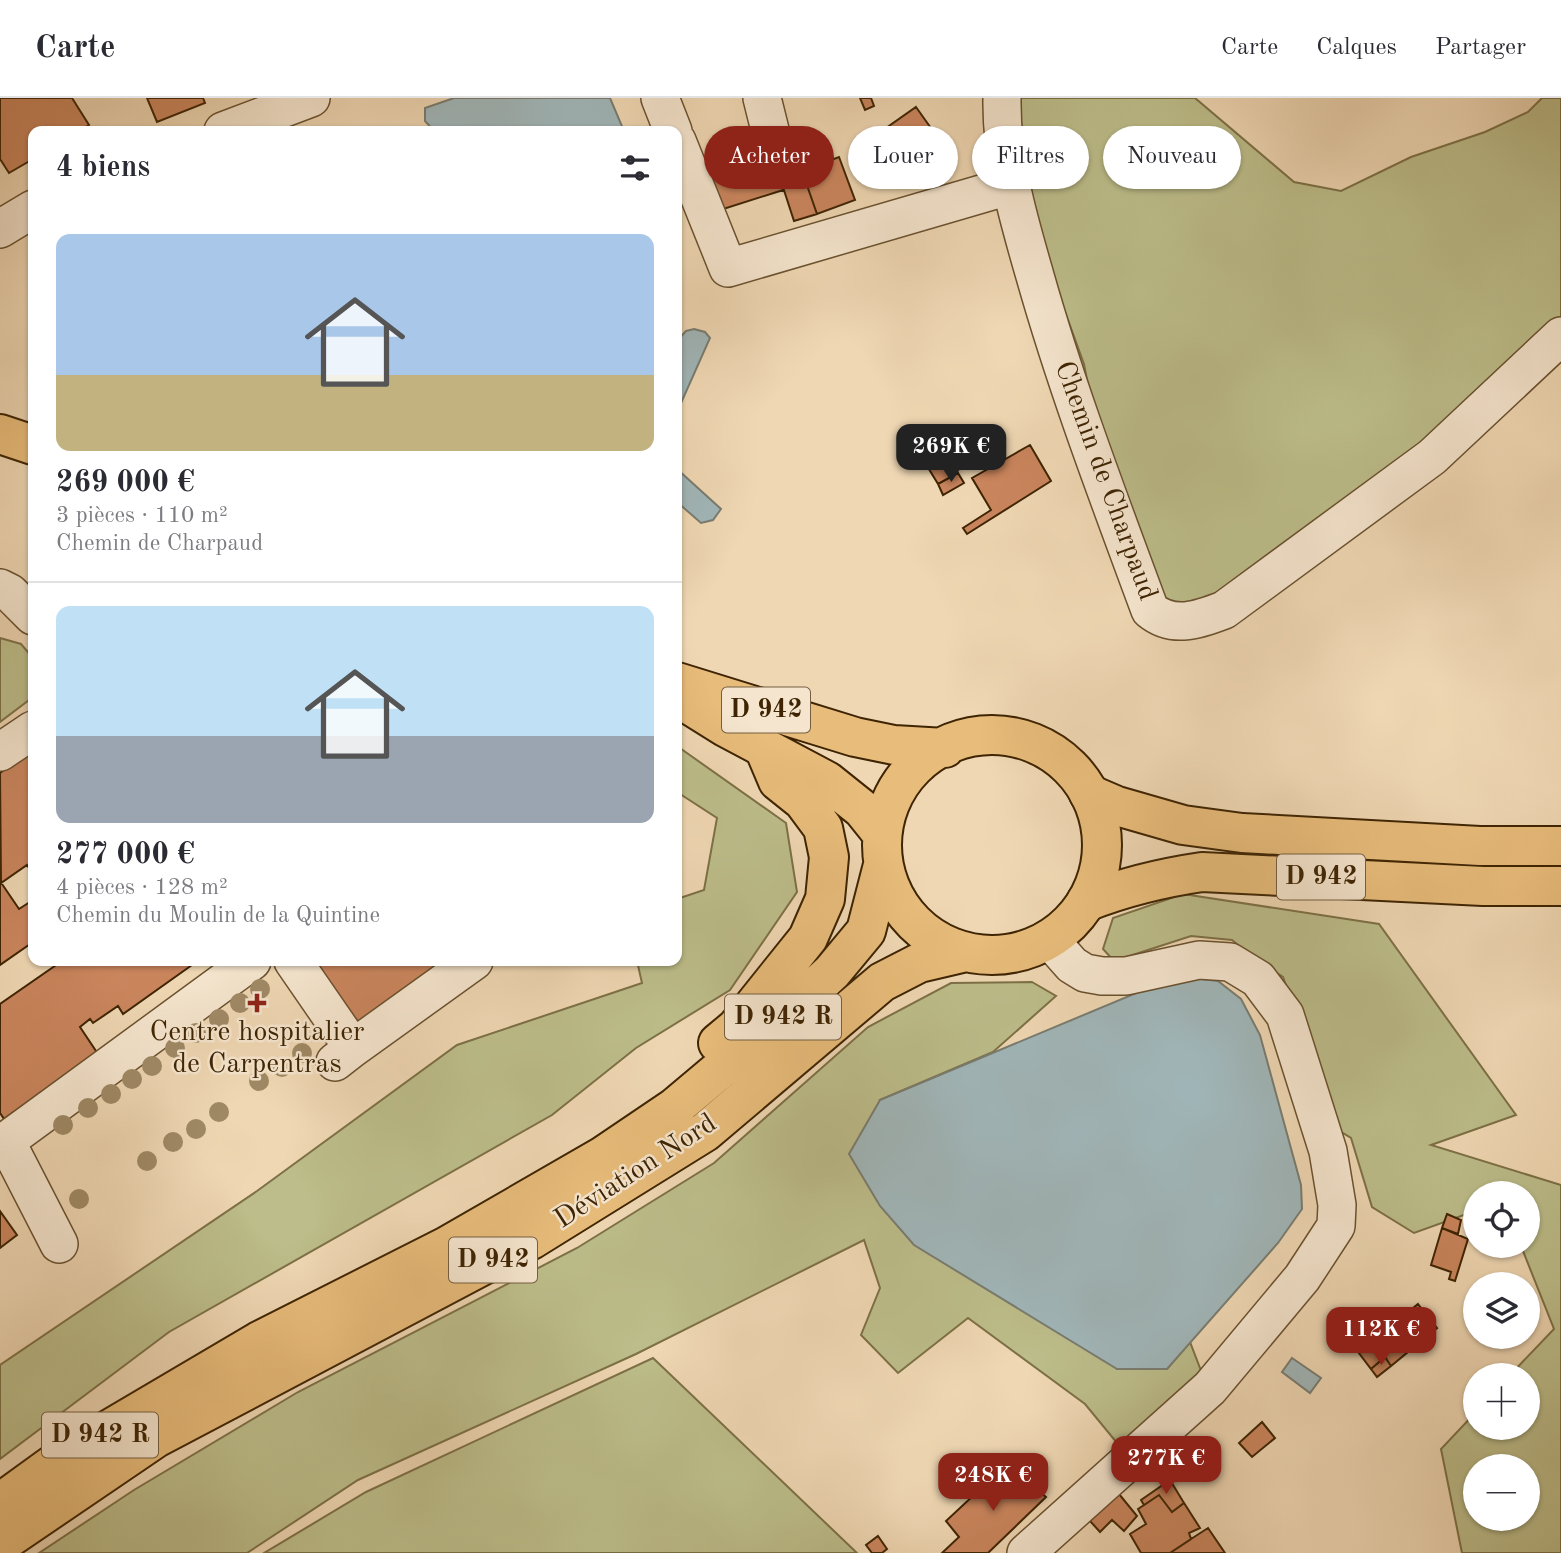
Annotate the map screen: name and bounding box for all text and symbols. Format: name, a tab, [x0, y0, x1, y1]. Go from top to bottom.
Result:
text: Carte	[35, 32, 115, 65]
text: Carte	[1221, 36, 1278, 60]
text: Calques	[1316, 36, 1397, 60]
text: Partager	[1435, 36, 1526, 60]
chip: Acheter	[704, 126, 834, 189]
chip: Louer	[848, 126, 958, 189]
chip: Filtres	[972, 126, 1089, 189]
chip: Nouveau	[1103, 126, 1241, 189]
icon: filters	[616, 149, 654, 187]
text: 4 biens	[56, 153, 150, 183]
icon: home	[292, 279, 418, 405]
street label: Chemin de Charpaud	[1049, 358, 1161, 604]
pin: 269K €	[894, 424, 1008, 484]
text: 269K €	[912, 435, 990, 458]
text: 269 000 €	[56, 468, 195, 498]
text: 3 pièces · 110 m²	[56, 504, 228, 527]
text: Chemin de Charpaud	[56, 532, 263, 555]
icon: home	[292, 651, 418, 777]
road number: D 942	[722, 688, 810, 732]
text: 277 000 €	[56, 840, 195, 870]
road number: D 942	[1277, 855, 1365, 900]
text: 4 pièces · 128 m²	[56, 876, 228, 899]
text: Chemin du Moulin de la Quintine	[56, 904, 380, 927]
marker: Centre hospitalier de Carpentras	[247, 993, 267, 1013]
road number: D 942 R	[725, 994, 841, 1040]
place label: Centre hospitalier de Carpentras	[149, 1019, 365, 1079]
street label: Déviation Nord	[550, 1109, 722, 1235]
map controls	[1463, 1181, 1540, 1531]
button: locate	[1463, 1181, 1540, 1258]
road number: D 942	[449, 1238, 537, 1282]
button: layers	[1463, 1272, 1540, 1349]
pin: 112K €	[1324, 1308, 1438, 1367]
text: 112K €	[1342, 1318, 1420, 1341]
button: +	[1463, 1363, 1540, 1440]
road number: D 942 R	[42, 1412, 158, 1458]
pin: 277K €	[1109, 1436, 1223, 1496]
text: 277K €	[1127, 1447, 1205, 1470]
pin: 248K €	[936, 1454, 1050, 1513]
button: −	[1463, 1454, 1540, 1531]
text: 248K €	[954, 1464, 1032, 1487]

